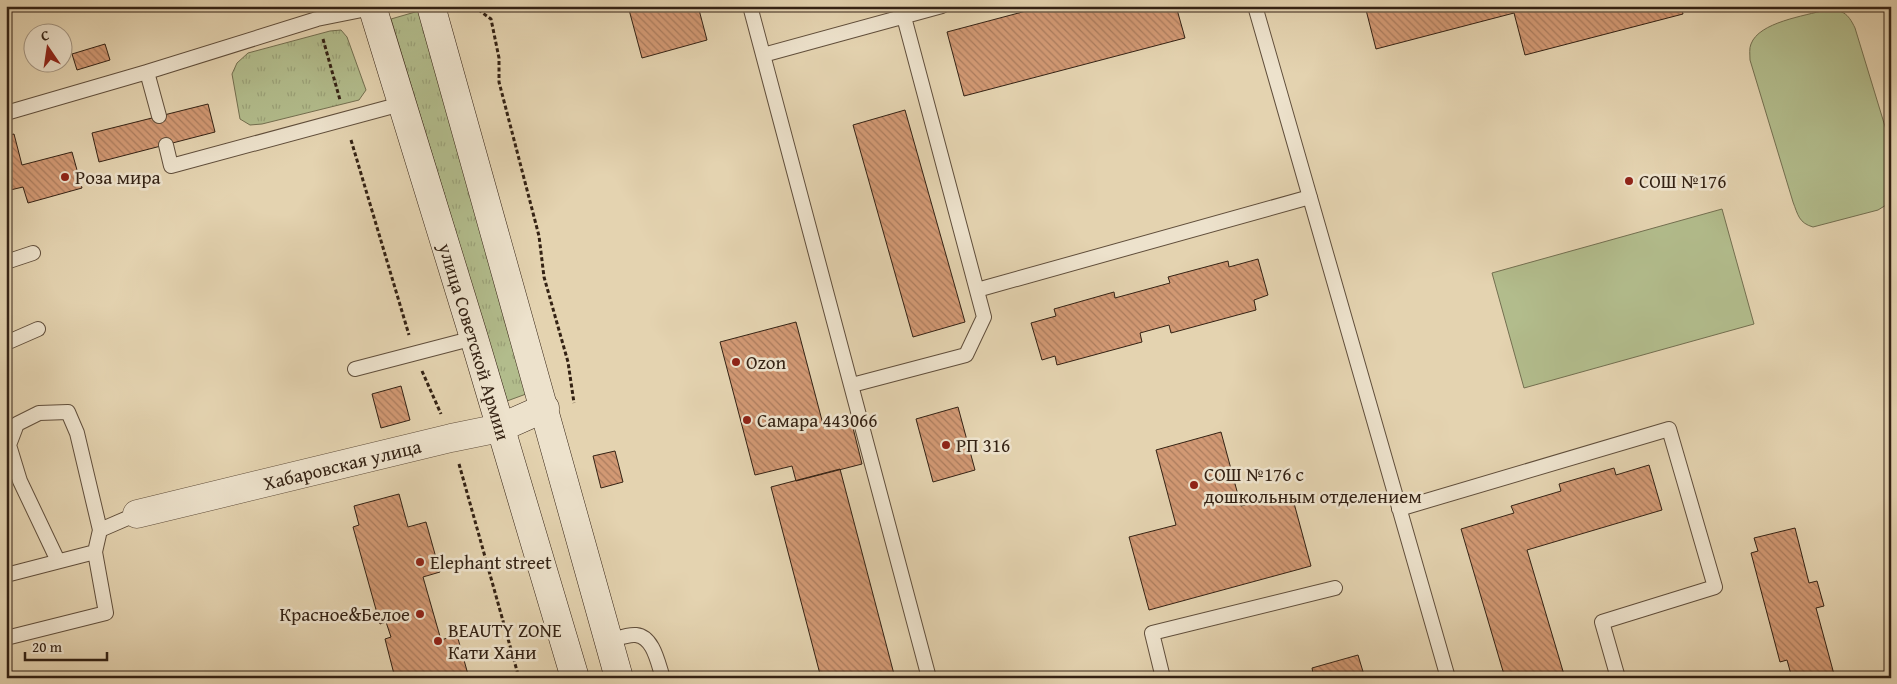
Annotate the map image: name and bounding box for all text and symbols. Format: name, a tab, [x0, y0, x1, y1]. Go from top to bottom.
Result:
north arrow	[22, 22, 72, 72]
text: С	[39, 25, 51, 46]
place label: Роза мира	[75, 163, 161, 191]
place label: СОШ №176	[1639, 167, 1726, 195]
marker: Роза мира	[59, 171, 71, 183]
marker: СОШ №176	[1623, 175, 1635, 187]
street label: улица Советской Армии	[431, 239, 518, 444]
place label: Ozon	[746, 348, 787, 376]
marker: Ozon	[730, 356, 742, 368]
place label: Самара 443066	[757, 406, 877, 434]
marker: Самара 443066	[741, 414, 753, 426]
place label: РП 316	[956, 431, 1010, 459]
street label: Хабаровская улица	[260, 432, 424, 497]
marker: РП 316	[940, 439, 952, 451]
place label: СОШ №176 с дошкольным отделением	[1204, 460, 1422, 510]
marker: СОШ №176 с дошкольным отделением	[1188, 479, 1200, 491]
place label: Elephant street	[430, 548, 552, 576]
marker: Elephant street	[414, 556, 426, 568]
place label: Красное&Белое	[279, 600, 410, 628]
marker: Красное&Белое	[414, 608, 426, 620]
place label: BEAUTY ZONE Кати Хани	[448, 616, 562, 666]
scale bar	[25, 629, 108, 661]
marker: BEAUTY ZONE Кати Хани	[432, 635, 444, 647]
text: 20 m	[32, 636, 63, 657]

